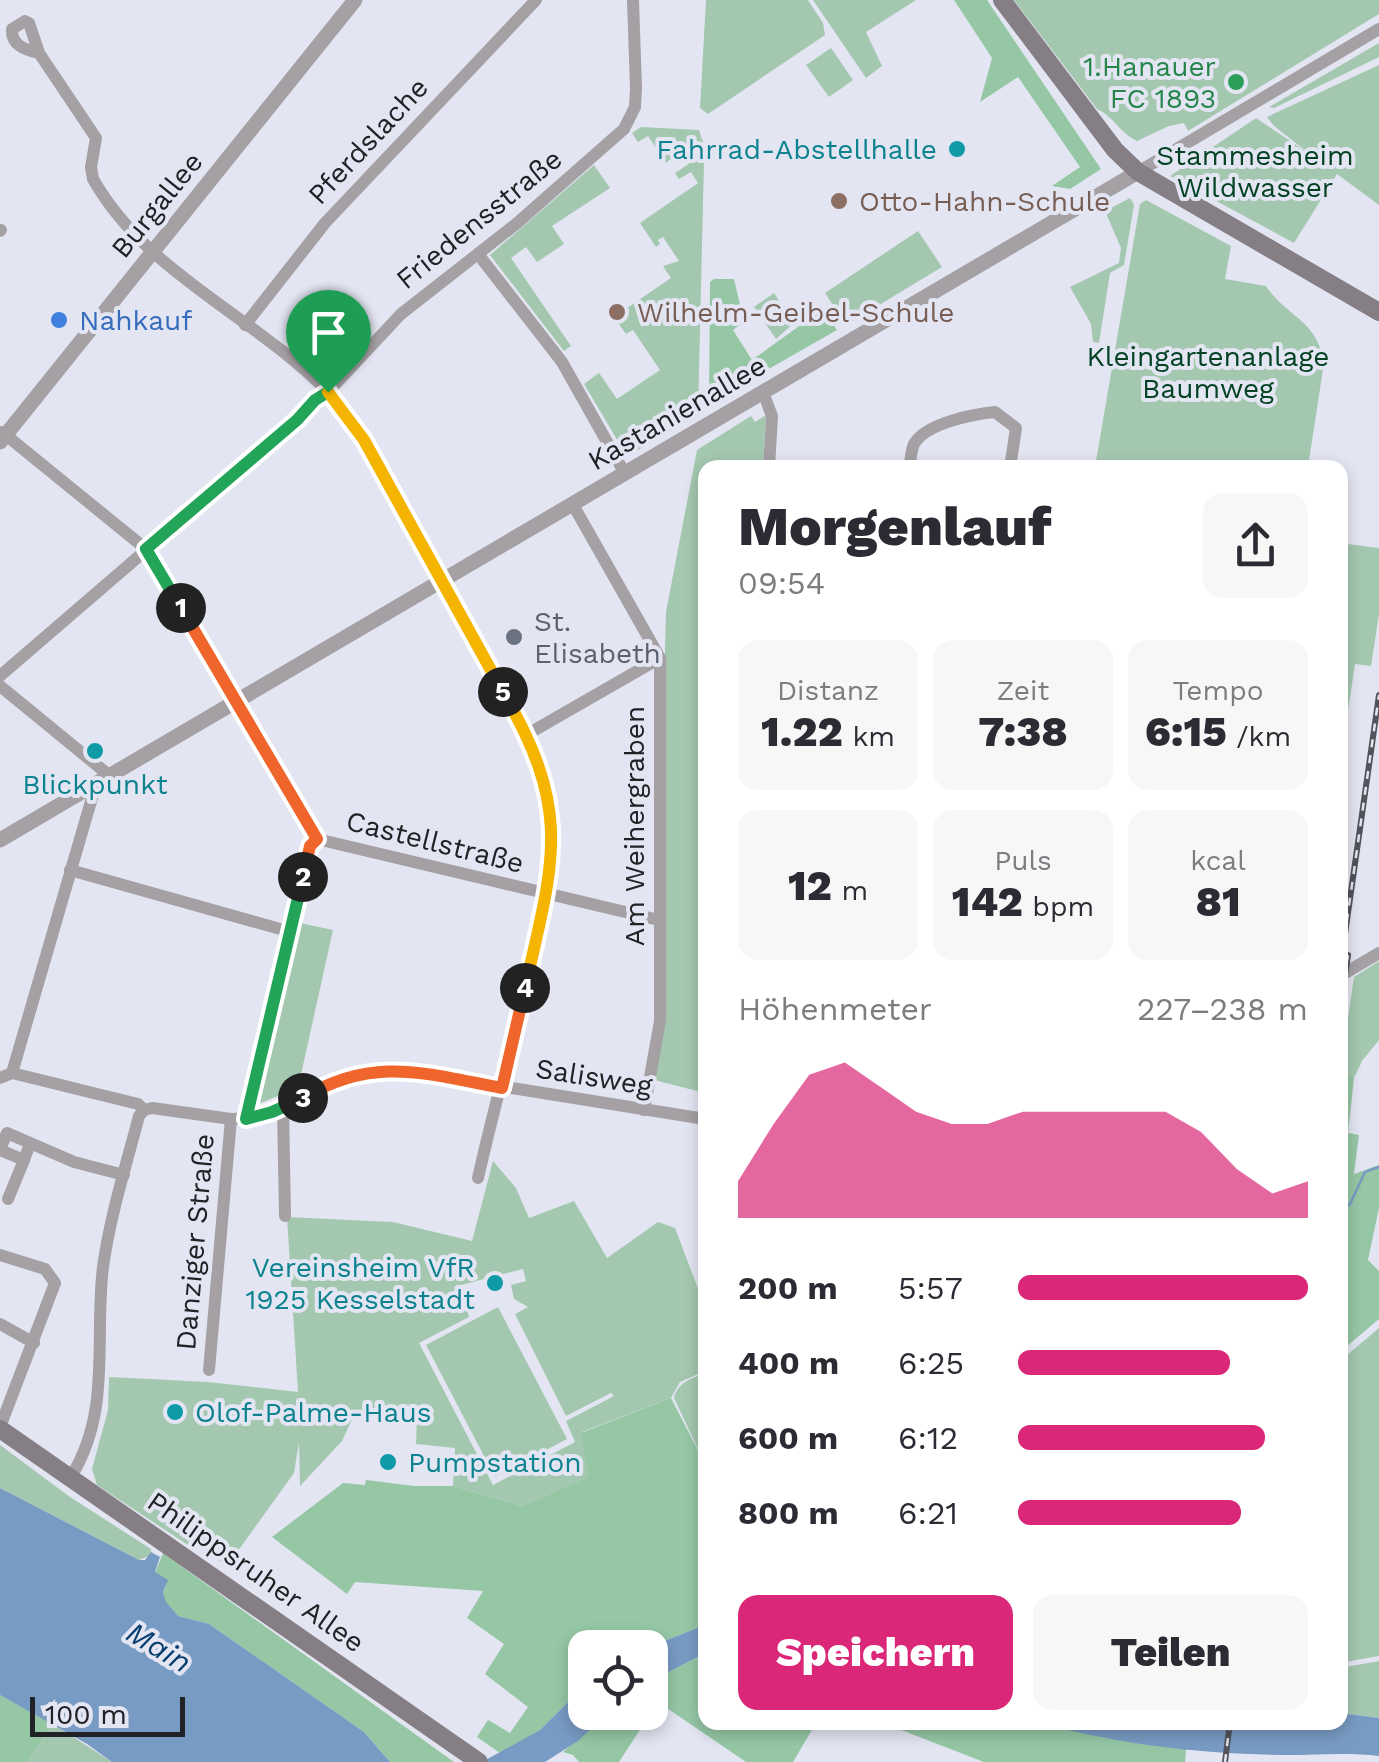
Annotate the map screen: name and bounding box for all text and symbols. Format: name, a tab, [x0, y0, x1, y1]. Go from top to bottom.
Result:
place label: 1.Hanauer FC 1893	[1083, 50, 1216, 115]
street label: Pferdslache	[301, 71, 435, 211]
marker: 1.Hanauer FC 1893	[1225, 71, 1247, 93]
place label: Fahrrad-Abstellhalle	[656, 133, 937, 166]
marker: Fahrrad-Abstellhalle	[946, 138, 968, 160]
park label: Stammesheim Wildwasser	[1156, 139, 1354, 204]
street label: Friedensstraße	[390, 142, 568, 296]
street label: Burgallee	[104, 145, 210, 265]
place label: Otto-Hahn-Schule	[859, 185, 1110, 218]
marker: Otto-Hahn-Schule	[828, 190, 850, 212]
pin	[286, 290, 371, 393]
place label: Wilhelm-Geibel-Schule	[637, 296, 955, 329]
marker: Wilhelm-Geibel-Schule	[606, 301, 628, 323]
place label: Nahkauf	[79, 304, 192, 337]
icon: arrive	[301, 305, 356, 360]
marker: Nahkauf	[48, 309, 70, 331]
park label: Kleingartenanlage Baumweg	[1086, 340, 1330, 405]
street label: Kastanienallee	[582, 349, 772, 477]
button: share	[1203, 493, 1308, 598]
text: Morgenlauf	[738, 494, 1051, 558]
text: 09:54	[738, 564, 825, 602]
pin: 1	[156, 583, 206, 633]
text: 1	[175, 591, 187, 624]
place label: St. Elisabeth	[534, 605, 661, 670]
marker: St. Elisabeth	[503, 626, 525, 648]
pin: 5	[478, 667, 528, 717]
text: Distanz	[777, 674, 879, 707]
text: Zeit	[997, 674, 1049, 707]
text: Tempo	[1172, 674, 1264, 707]
text: 5	[495, 675, 511, 708]
street label: Am Weihergraben	[618, 706, 651, 946]
text: 1.22	[761, 707, 843, 756]
text: 7:38	[978, 707, 1068, 756]
text: 6:15	[1145, 707, 1227, 756]
text: km	[843, 720, 895, 753]
text: /km	[1227, 720, 1291, 753]
marker: Blickpunkt	[84, 740, 106, 762]
place label: Blickpunkt	[22, 768, 168, 801]
street label: Castellstraße	[343, 804, 527, 880]
text: Puls	[994, 844, 1052, 877]
text: kcal	[1190, 844, 1246, 877]
pin: 2	[278, 852, 328, 902]
text: 2	[295, 860, 311, 893]
text: 12	[788, 861, 832, 910]
text: m	[832, 874, 868, 907]
text: 142	[952, 877, 1023, 926]
text: 81	[1195, 877, 1241, 926]
text: bpm	[1023, 890, 1094, 923]
pin: 4	[500, 963, 550, 1013]
text: 4	[516, 971, 534, 1004]
text: Höhenmeter	[738, 990, 932, 1028]
text: 227–238 m	[1137, 990, 1308, 1028]
street label: Salisweg	[533, 1052, 655, 1102]
pin: 3	[278, 1073, 328, 1123]
text: 3	[295, 1081, 311, 1114]
street label: Danziger Straße	[169, 1132, 221, 1352]
place label: Vereinsheim VfR 1925 Kesselstadt	[245, 1251, 475, 1316]
text: 200 m	[738, 1269, 838, 1307]
text: 5:57	[898, 1269, 963, 1307]
marker: Vereinsheim VfR 1925 Kesselstadt	[484, 1272, 506, 1294]
text: 400 m	[738, 1344, 839, 1382]
text: 6:25	[898, 1344, 964, 1382]
place label: Olof-Palme-Haus	[195, 1396, 432, 1429]
marker: Olof-Palme-Haus	[164, 1401, 186, 1423]
text: 600 m	[738, 1419, 838, 1457]
text: 6:12	[898, 1419, 958, 1457]
place label: Pumpstation	[408, 1446, 582, 1479]
marker: Pumpstation	[377, 1451, 399, 1473]
street label: Philippsruher Allee	[141, 1485, 371, 1659]
text: 800 m	[738, 1494, 839, 1532]
text: 6:21	[898, 1494, 958, 1532]
button: Speichern	[738, 1595, 1013, 1710]
button: Teilen	[1033, 1595, 1308, 1710]
water label: Main	[120, 1614, 198, 1680]
map controls	[568, 1630, 668, 1730]
button: locate	[568, 1630, 668, 1730]
scale bar	[30, 1692, 185, 1736]
text: 100 m	[45, 1698, 127, 1731]

